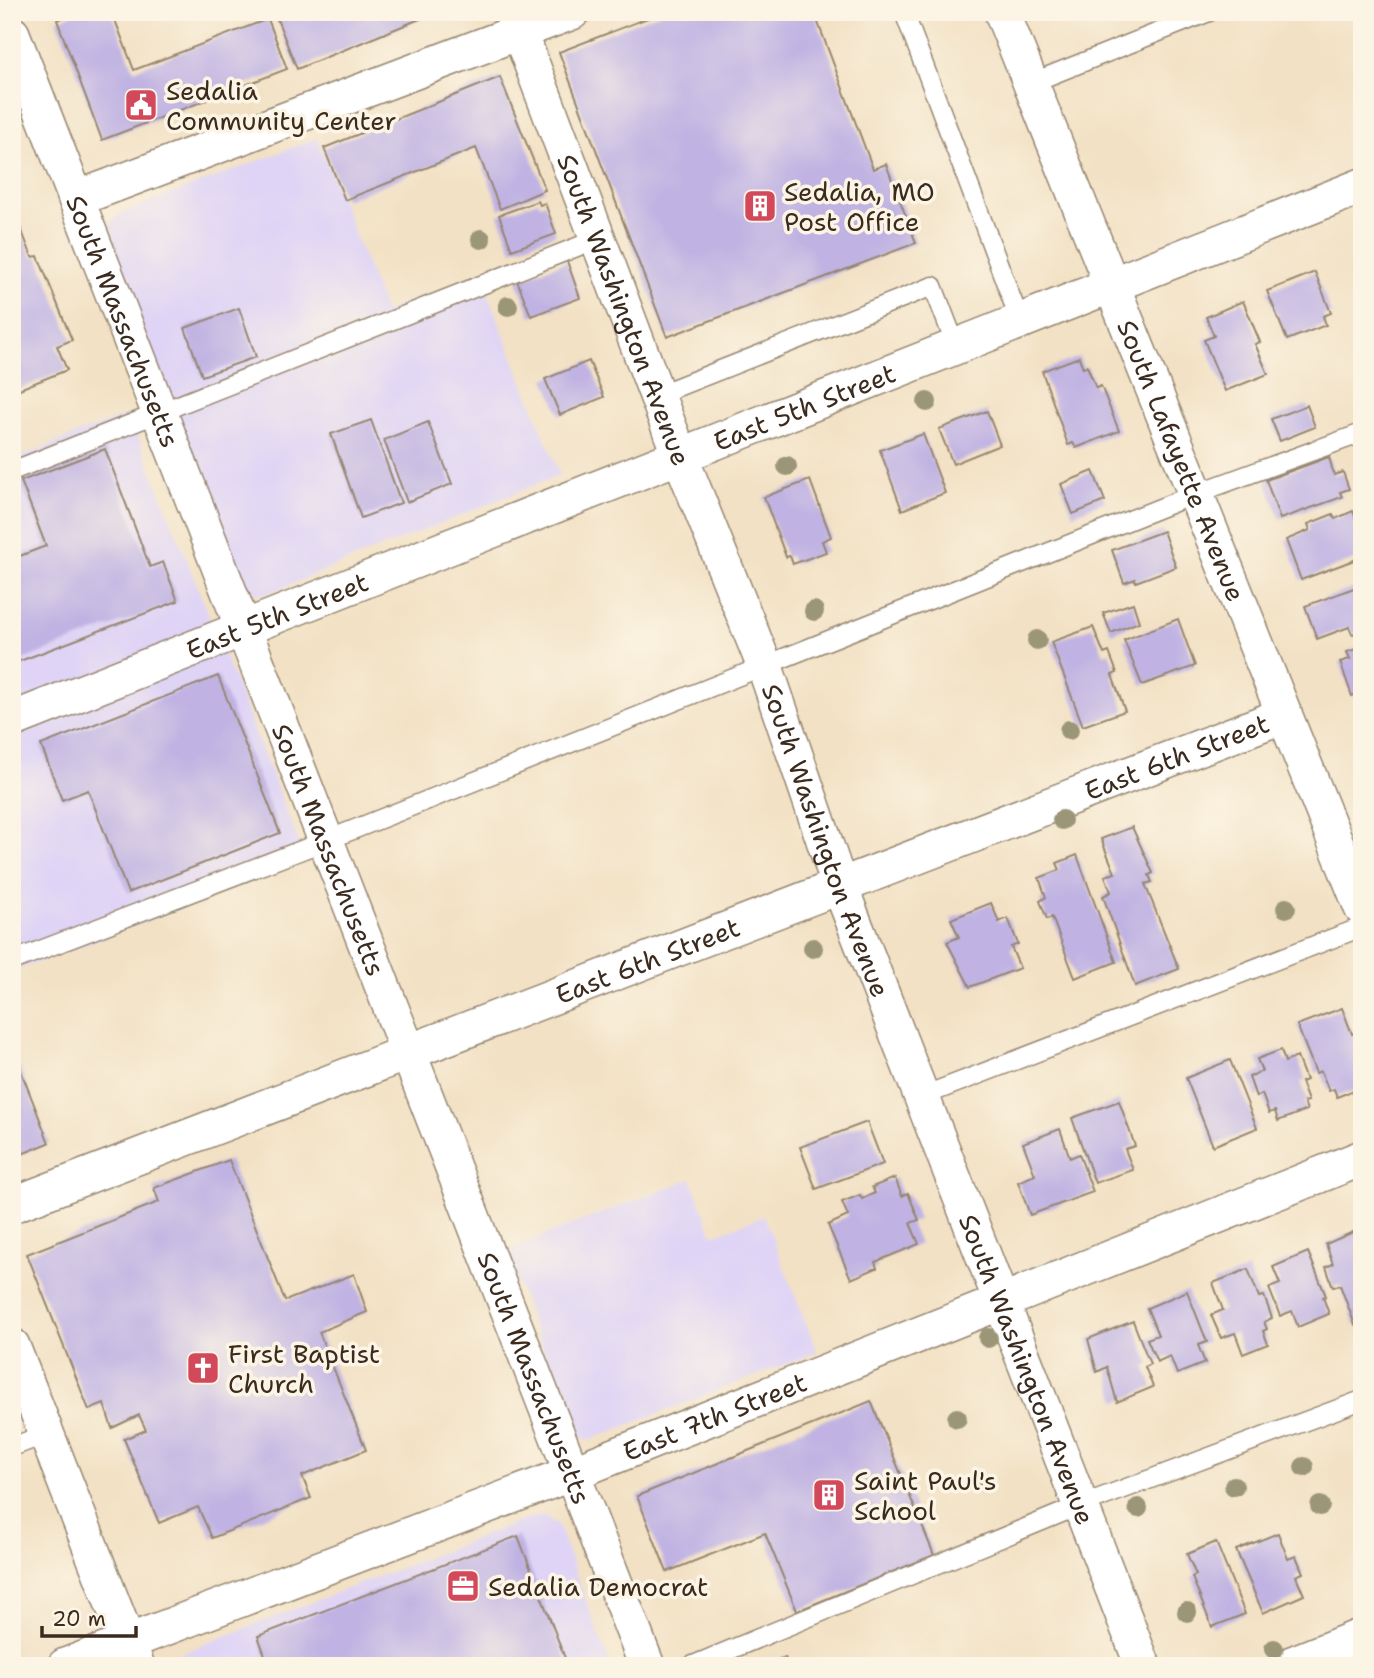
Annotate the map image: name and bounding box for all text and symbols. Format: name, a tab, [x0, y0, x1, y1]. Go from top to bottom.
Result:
place label: Sedalia Community Center	[166, 73, 397, 138]
public building icon: Sedalia Community Center	[122, 86, 160, 124]
street label: South Washington Avenue	[550, 149, 699, 470]
place label: Sedalia, MO Post Office	[784, 174, 935, 239]
building icon: Sedalia, MO Post Office	[741, 187, 779, 225]
street label: South Massachusetts	[59, 190, 189, 452]
street label: South Lafayette Avenue	[1110, 314, 1254, 606]
street label: East 5th Street	[708, 355, 900, 458]
street label: East 5th Street	[181, 563, 373, 667]
street label: South Washington Avenue	[754, 679, 899, 1002]
street label: East 6th Street	[1079, 705, 1274, 808]
street label: South Massachusetts	[264, 718, 394, 981]
street label: East 6th Street	[550, 909, 745, 1012]
street label: South Washington Avenue	[951, 1209, 1104, 1530]
street label: South Massachusetts	[470, 1247, 600, 1509]
place label: First Baptist Church	[228, 1336, 380, 1401]
church icon: First Baptist Church	[184, 1349, 222, 1387]
street label: East 7th Street	[618, 1364, 812, 1468]
place label: Saint Paul's School	[854, 1463, 997, 1528]
building icon: Saint Paul's School	[810, 1476, 848, 1514]
office icon: Sedalia Democrat	[444, 1567, 482, 1605]
place label: Sedalia Democrat	[488, 1569, 708, 1604]
scale bar	[42, 1594, 136, 1638]
text: 20 m	[52, 1605, 106, 1633]

